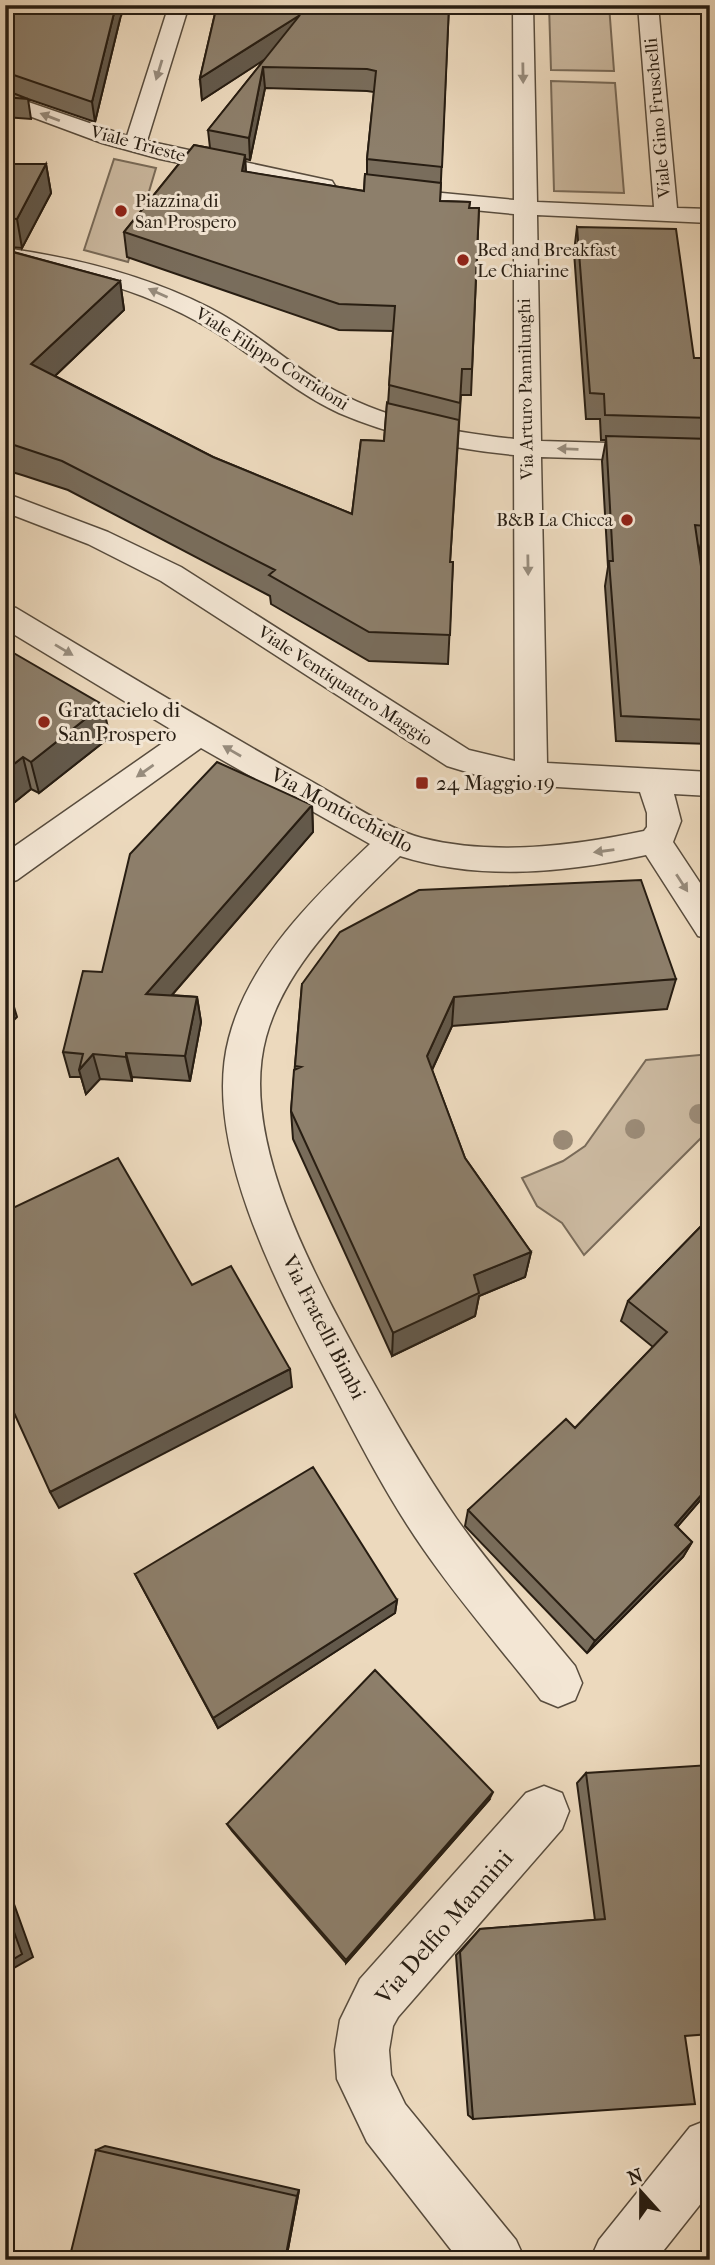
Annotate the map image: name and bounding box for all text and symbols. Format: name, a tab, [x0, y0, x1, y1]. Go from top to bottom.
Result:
street label: Viale Gino Fruschelli	[640, 36, 676, 200]
one-way arrow	[153, 60, 164, 81]
one-way arrow	[517, 63, 529, 85]
one-way arrow	[39, 111, 60, 122]
street label: Viale Trieste	[87, 121, 188, 167]
place label: Piazzina di San Prospero	[135, 191, 236, 233]
marker: Piazzina di San Prospero	[113, 203, 129, 219]
place label: Bed and Breakfast Le Chiarine	[477, 240, 617, 282]
marker: Bed and Breakfast Le Chiarine	[455, 252, 471, 268]
one-way arrow	[148, 287, 168, 299]
street label: Via Arturo Pannilunghi	[514, 297, 538, 481]
street label: Viale Filippo Corridoni	[191, 303, 353, 415]
one-way arrow	[557, 444, 579, 455]
place label: B&B La Chicca	[496, 510, 614, 531]
marker: B&B La Chicca	[619, 512, 635, 528]
one-way arrow	[522, 554, 534, 576]
street label: Viale Ventiquattro Maggio	[253, 621, 436, 750]
one-way arrow	[54, 644, 73, 656]
place label: Grattacielo di San Prospero	[58, 698, 180, 746]
marker: Grattacielo di San Prospero	[36, 714, 52, 730]
one-way arrow	[222, 745, 241, 757]
street label: Via Monticchiello	[266, 762, 417, 858]
one-way arrow	[136, 764, 154, 778]
place label: 24 Maggio 19	[436, 771, 555, 795]
marker: 24 Maggio 19	[414, 775, 430, 791]
one-way arrow	[593, 845, 615, 856]
one-way arrow	[676, 874, 689, 893]
street label: Via Fratelli Bimbi	[277, 1250, 371, 1403]
street label: Via Delfio Mannini	[369, 1844, 519, 2011]
north arrow	[606, 2156, 676, 2226]
text: N	[625, 2164, 646, 2190]

